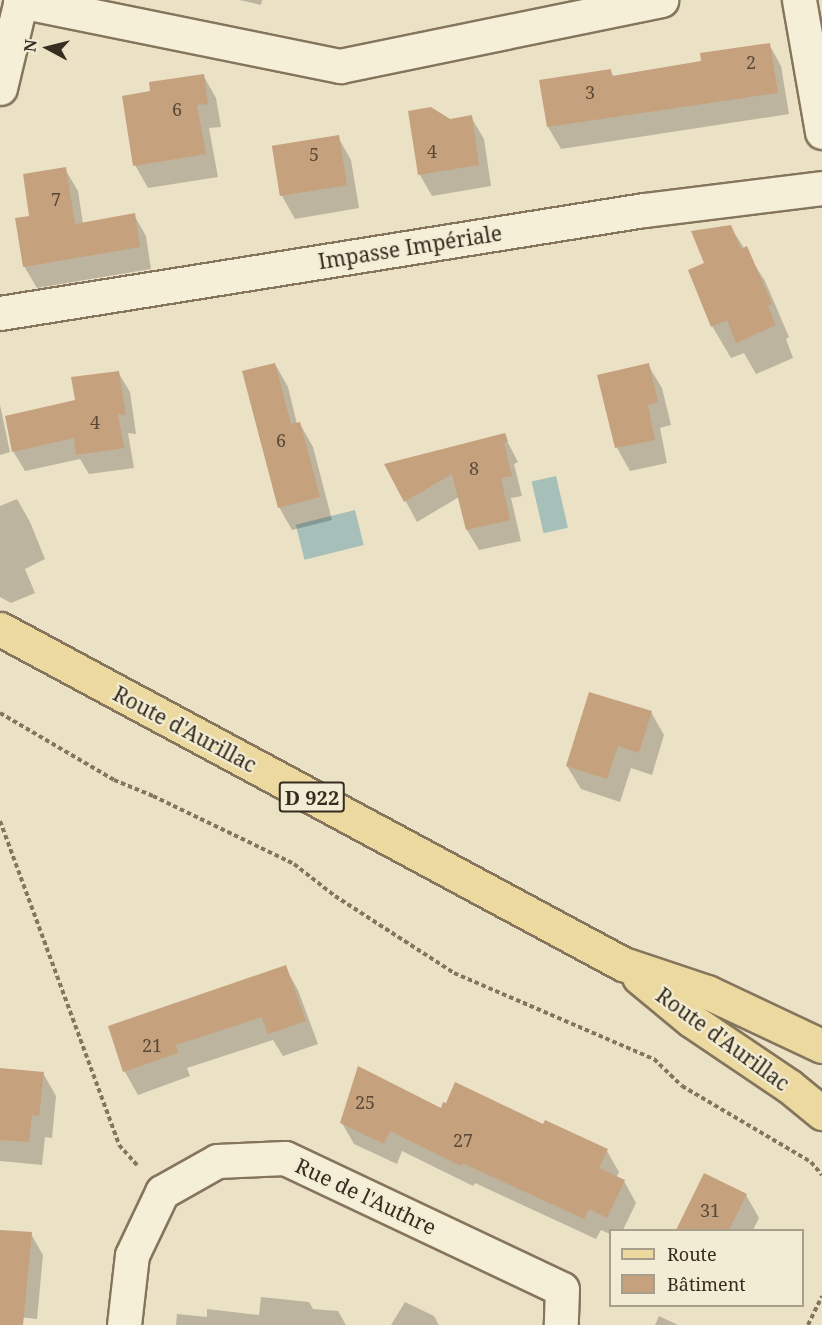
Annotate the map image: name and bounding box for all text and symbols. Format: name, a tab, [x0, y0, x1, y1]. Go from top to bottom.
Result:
north arrow	[18, 18, 78, 78]
text: N	[18, 38, 42, 53]
house number: 2	[746, 51, 756, 73]
house number: 3	[585, 81, 595, 103]
house number: 6	[172, 98, 182, 120]
house number: 4	[427, 140, 437, 162]
house number: 5	[309, 143, 319, 165]
house number: 7	[51, 188, 61, 210]
street label: Impasse Impériale	[316, 220, 504, 274]
house number: 4	[90, 411, 100, 433]
house number: 6	[276, 429, 286, 451]
house number: 8	[469, 457, 479, 479]
street label: Route d'Aurillac	[109, 681, 261, 777]
road number: D 922	[278, 780, 346, 814]
street label: Route d'Aurillac	[651, 982, 795, 1096]
house number: 21	[142, 1034, 162, 1056]
house number: 25	[355, 1091, 375, 1113]
house number: 27	[453, 1129, 473, 1151]
street label: Rue de l'Authre	[292, 1152, 440, 1240]
house number: 31	[700, 1199, 720, 1221]
legend	[609, 1229, 804, 1307]
text: Route	[667, 1242, 717, 1266]
text: Bâtiment	[667, 1272, 746, 1296]

